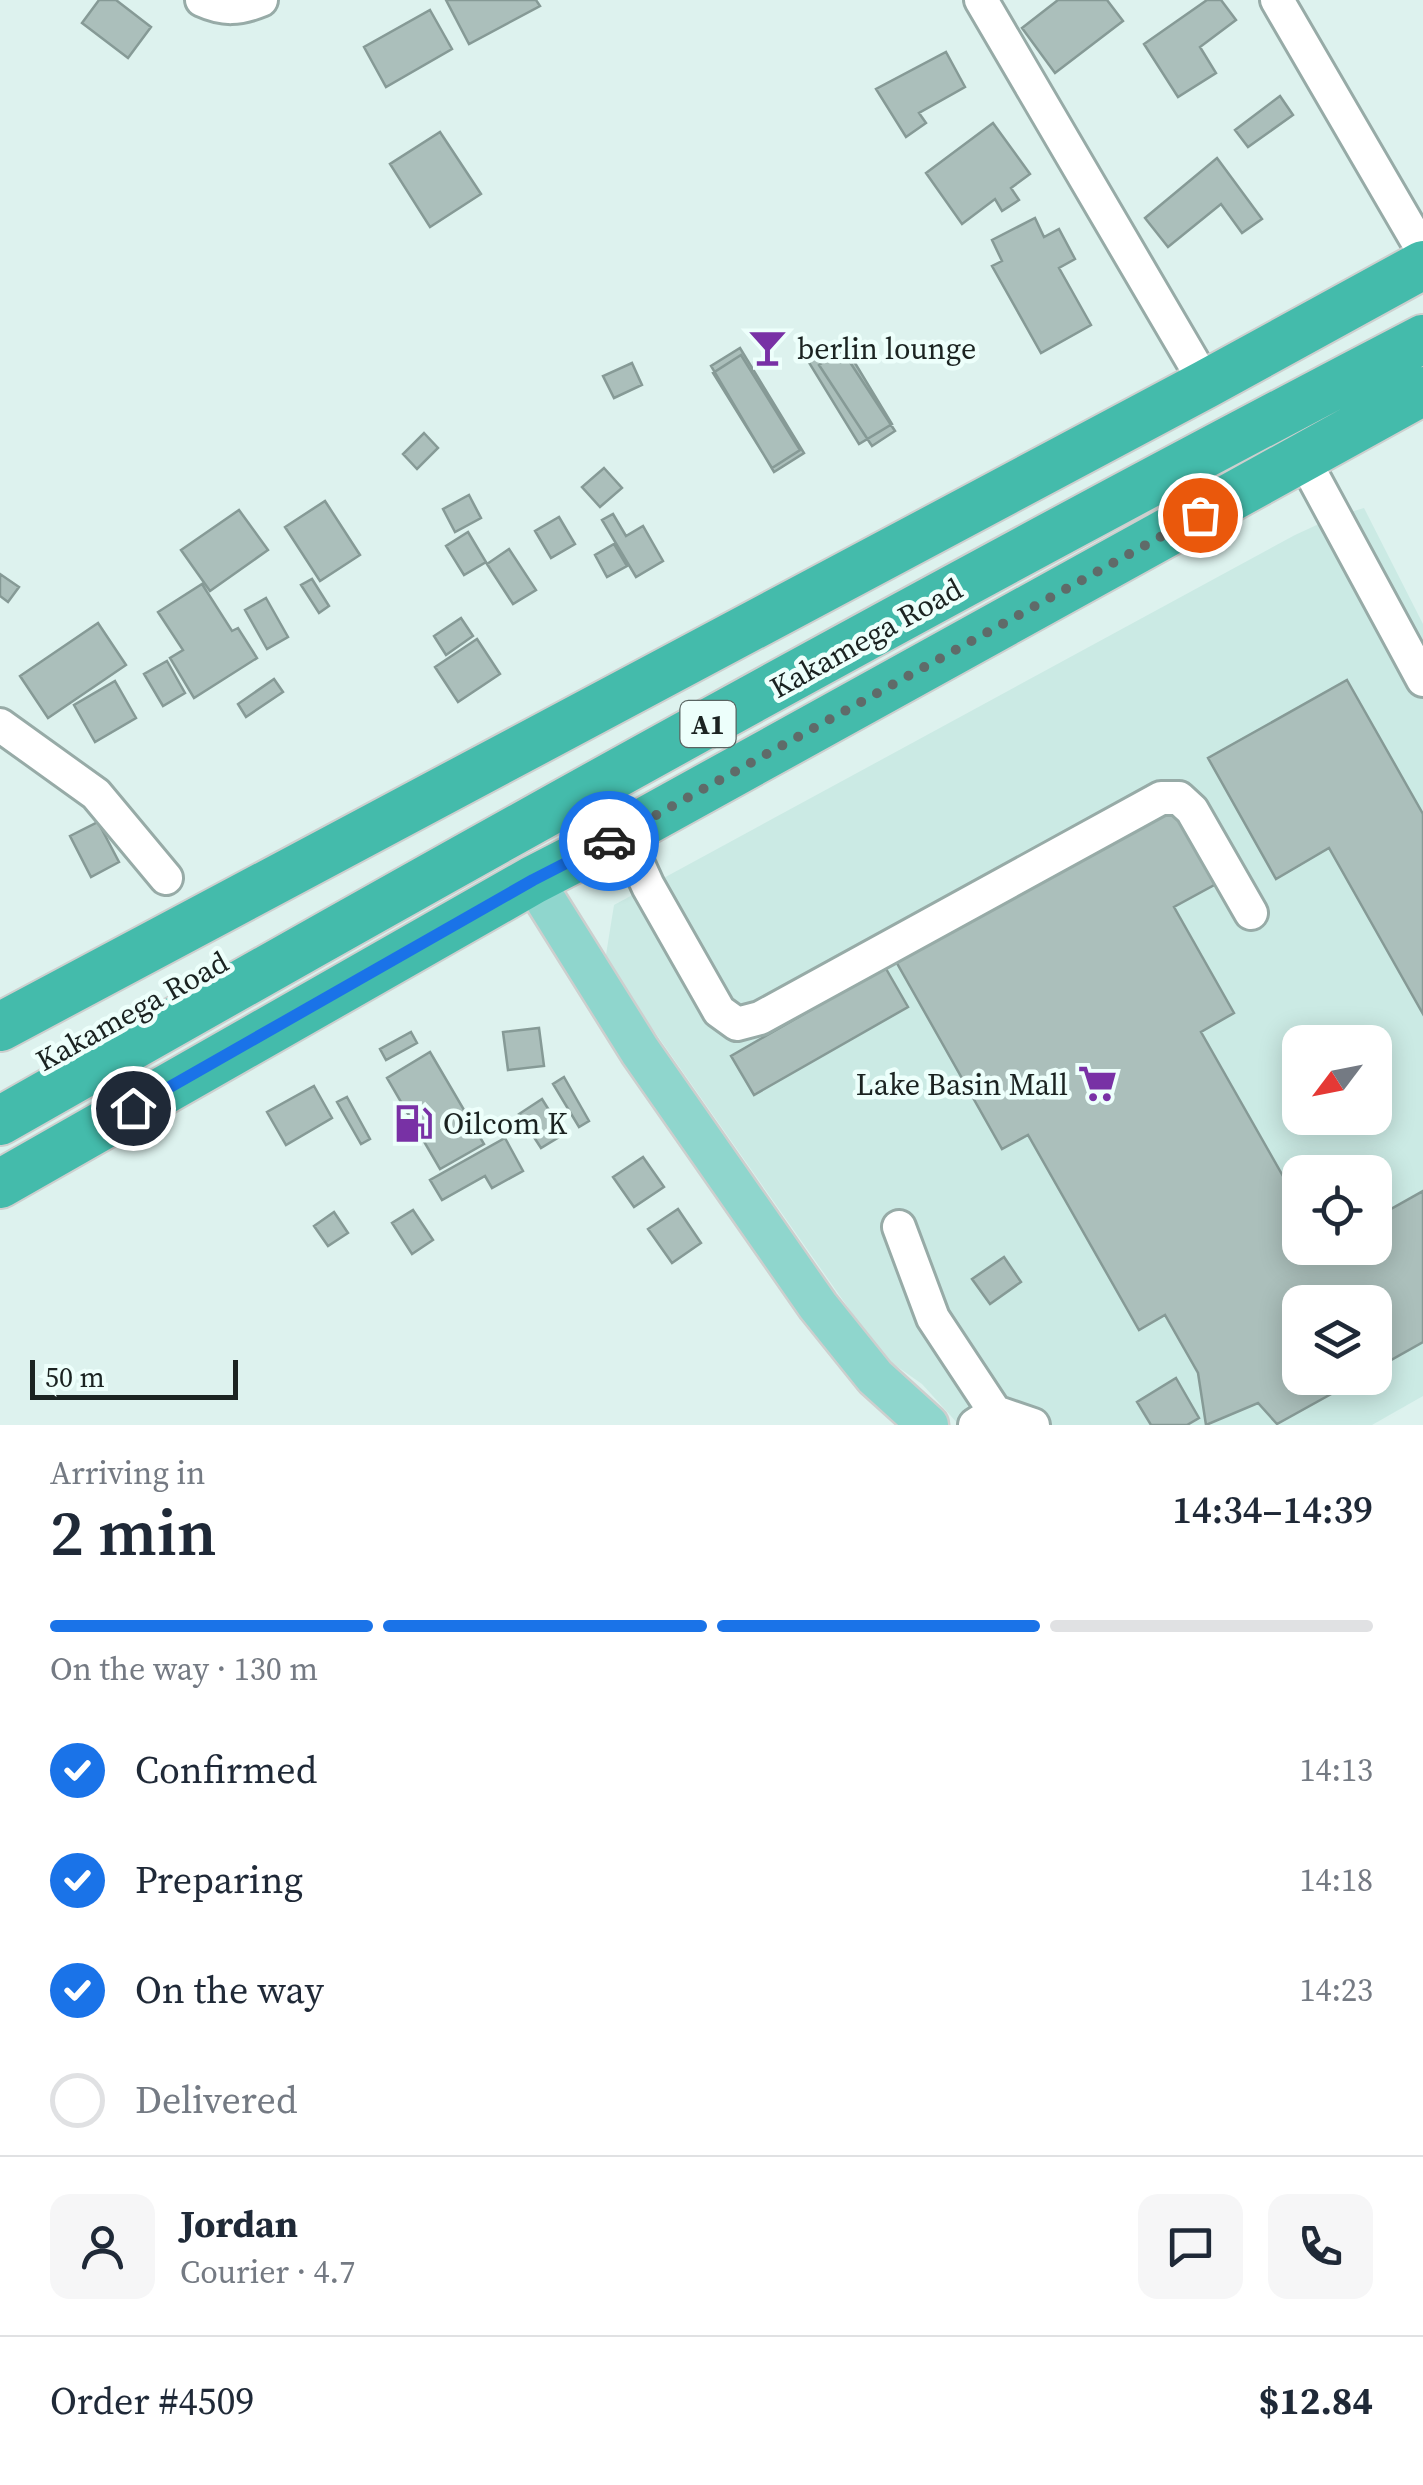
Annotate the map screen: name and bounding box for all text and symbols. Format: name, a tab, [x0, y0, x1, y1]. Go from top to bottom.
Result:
bar icon: berlin lounge	[746, 327, 788, 369]
place label: berlin lounge	[797, 328, 976, 369]
pin	[1158, 473, 1243, 558]
icon: bag	[1173, 488, 1228, 543]
street label: Kakamega Road	[762, 568, 970, 708]
road number: A1	[680, 701, 736, 747]
courier	[559, 791, 659, 891]
icon: car	[582, 814, 637, 869]
street label: Kakamega Road	[28, 941, 236, 1081]
north arrow	[1282, 1025, 1392, 1135]
map controls	[1282, 1025, 1392, 1395]
supermarket icon: Lake Basin Mall	[1077, 1063, 1119, 1105]
place label: Lake Basin Mall	[856, 1064, 1068, 1105]
pin	[91, 1066, 176, 1151]
icon: home	[106, 1081, 161, 1136]
fuel station icon: Oilcom K	[392, 1102, 434, 1144]
place label: Oilcom K	[443, 1103, 567, 1144]
button: locate	[1282, 1155, 1392, 1265]
button: layers	[1282, 1285, 1392, 1395]
scale bar	[30, 1355, 238, 1400]
text: 50 m	[45, 1358, 105, 1396]
text: Arriving in	[50, 1451, 205, 1495]
text: 14:34–14:39	[1172, 1484, 1373, 1536]
text: 2 min	[50, 1488, 217, 1577]
text: On the way · 130 m	[50, 1647, 318, 1691]
icon: check	[50, 1743, 105, 1798]
text: Confirmed	[135, 1744, 317, 1796]
text: 14:13	[1299, 1748, 1373, 1792]
icon: check	[50, 1853, 105, 1908]
text: Preparing	[135, 1854, 303, 1906]
text: 14:18	[1299, 1858, 1373, 1902]
icon: check	[50, 1963, 105, 2018]
text: On the way	[135, 1964, 324, 2016]
text: 14:23	[1299, 1968, 1373, 2012]
text: Delivered	[135, 2074, 298, 2126]
button: person	[50, 2194, 155, 2299]
button: chat	[1138, 2194, 1243, 2299]
button: phone	[1268, 2194, 1373, 2299]
text: Jordan	[180, 2198, 298, 2250]
text: Courier · 4.7	[180, 2250, 355, 2294]
text: Order #4509	[50, 2375, 254, 2427]
text: $12.84	[1259, 2375, 1373, 2427]

